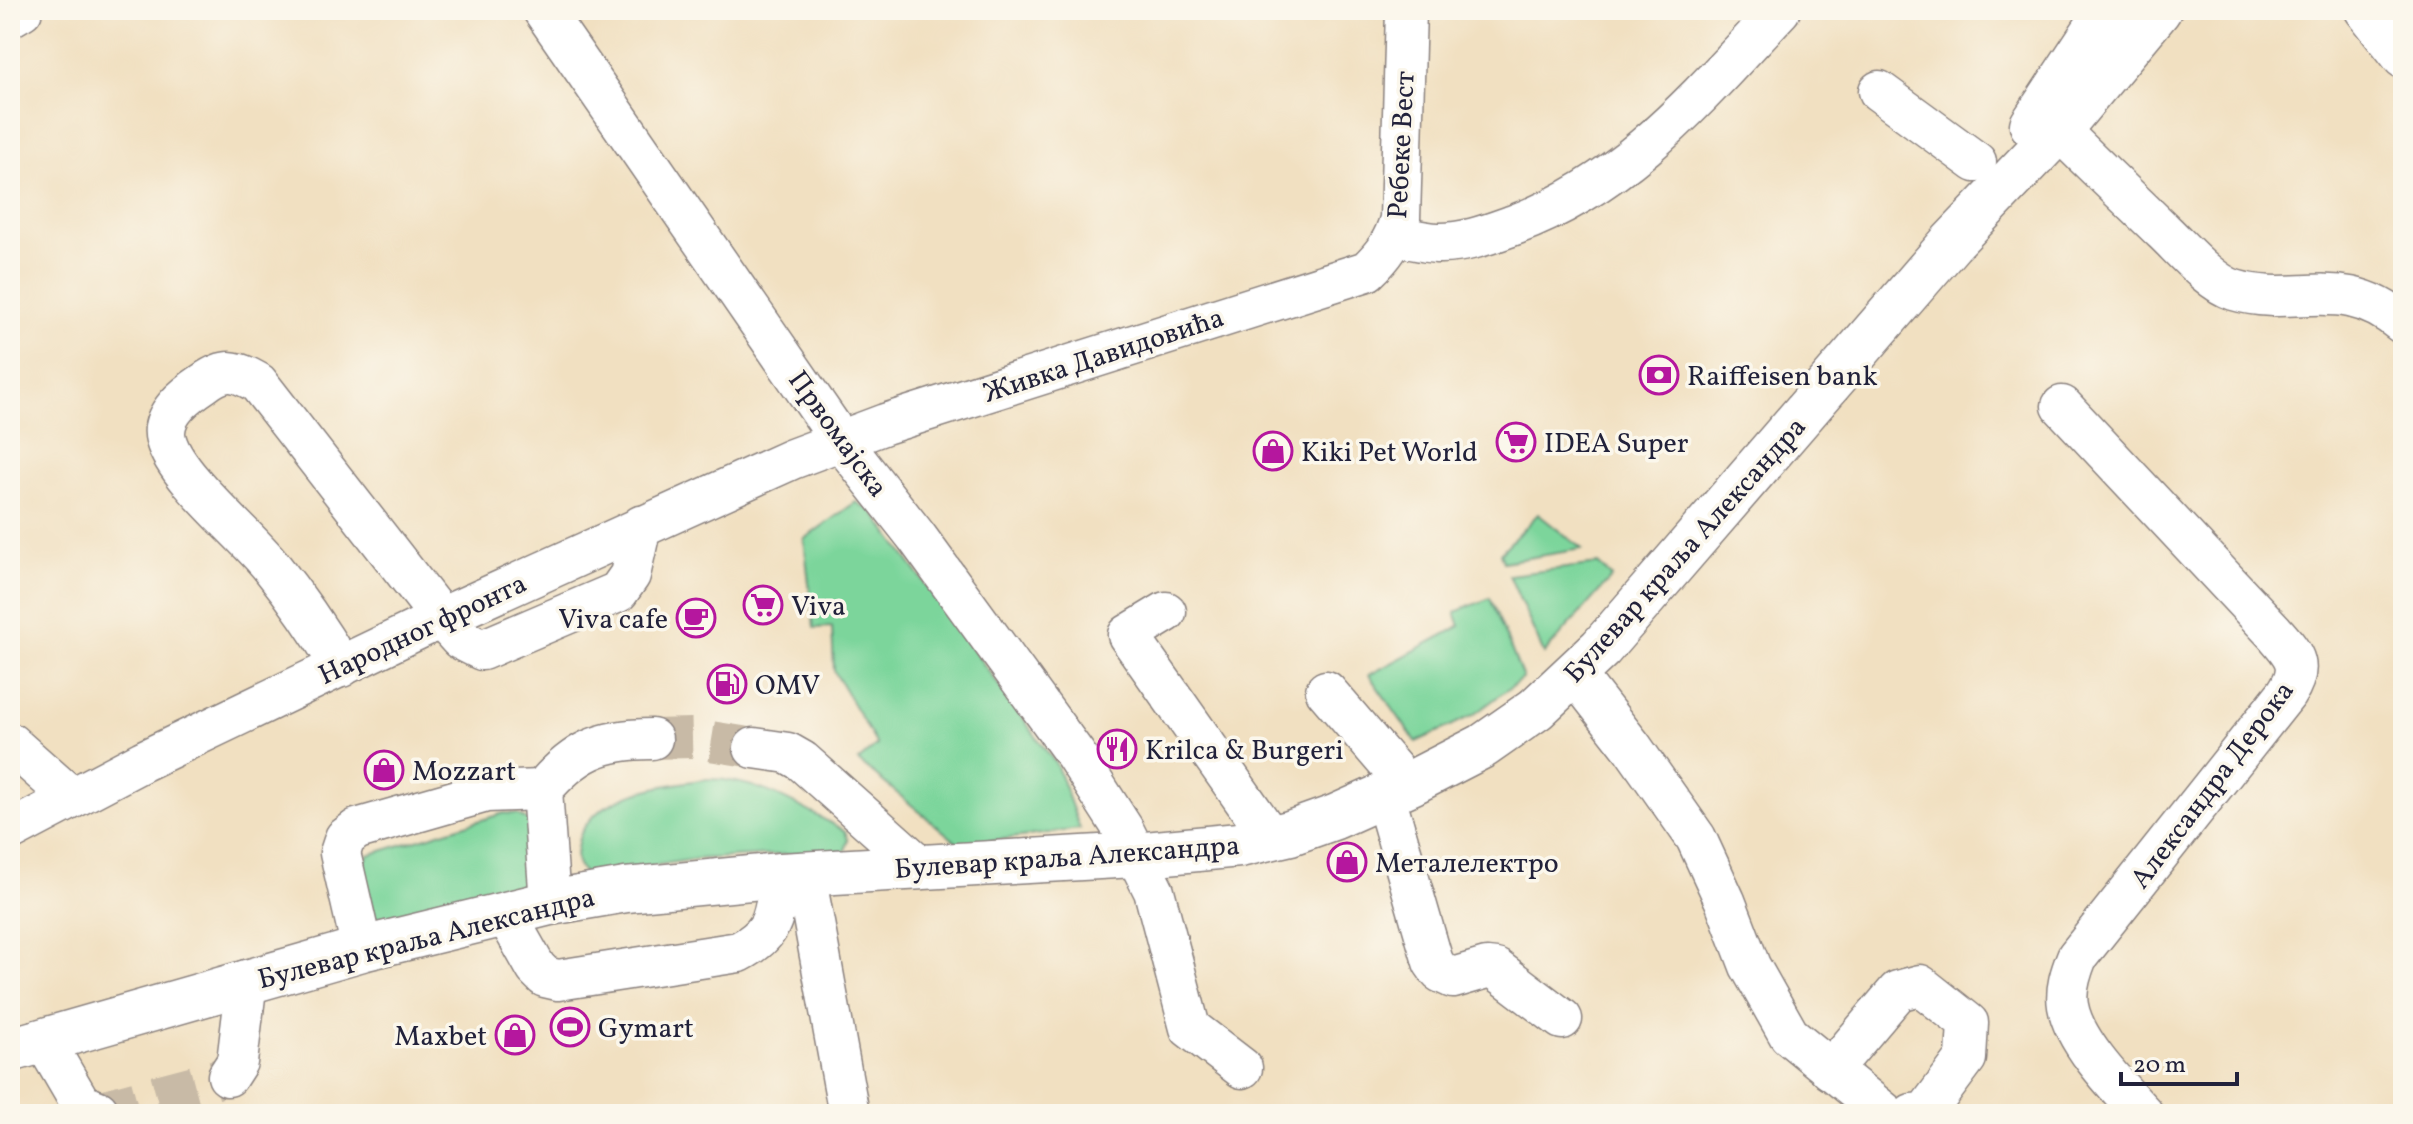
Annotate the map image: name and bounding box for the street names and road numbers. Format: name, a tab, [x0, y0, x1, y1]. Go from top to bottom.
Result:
street label: Ребеке Вест	[1379, 70, 1426, 220]
street label: Живка Давидовића	[978, 299, 1229, 414]
street label: Првомајска	[778, 363, 896, 506]
street label: Булевар краља Александра	[1556, 409, 1816, 692]
street label: Народног фронта	[313, 565, 533, 696]
street label: Александра Дерока	[2122, 673, 2304, 898]
street label: Булевар краља Александра	[893, 827, 1241, 890]
street label: Булевар краља Александра	[254, 879, 599, 1000]

